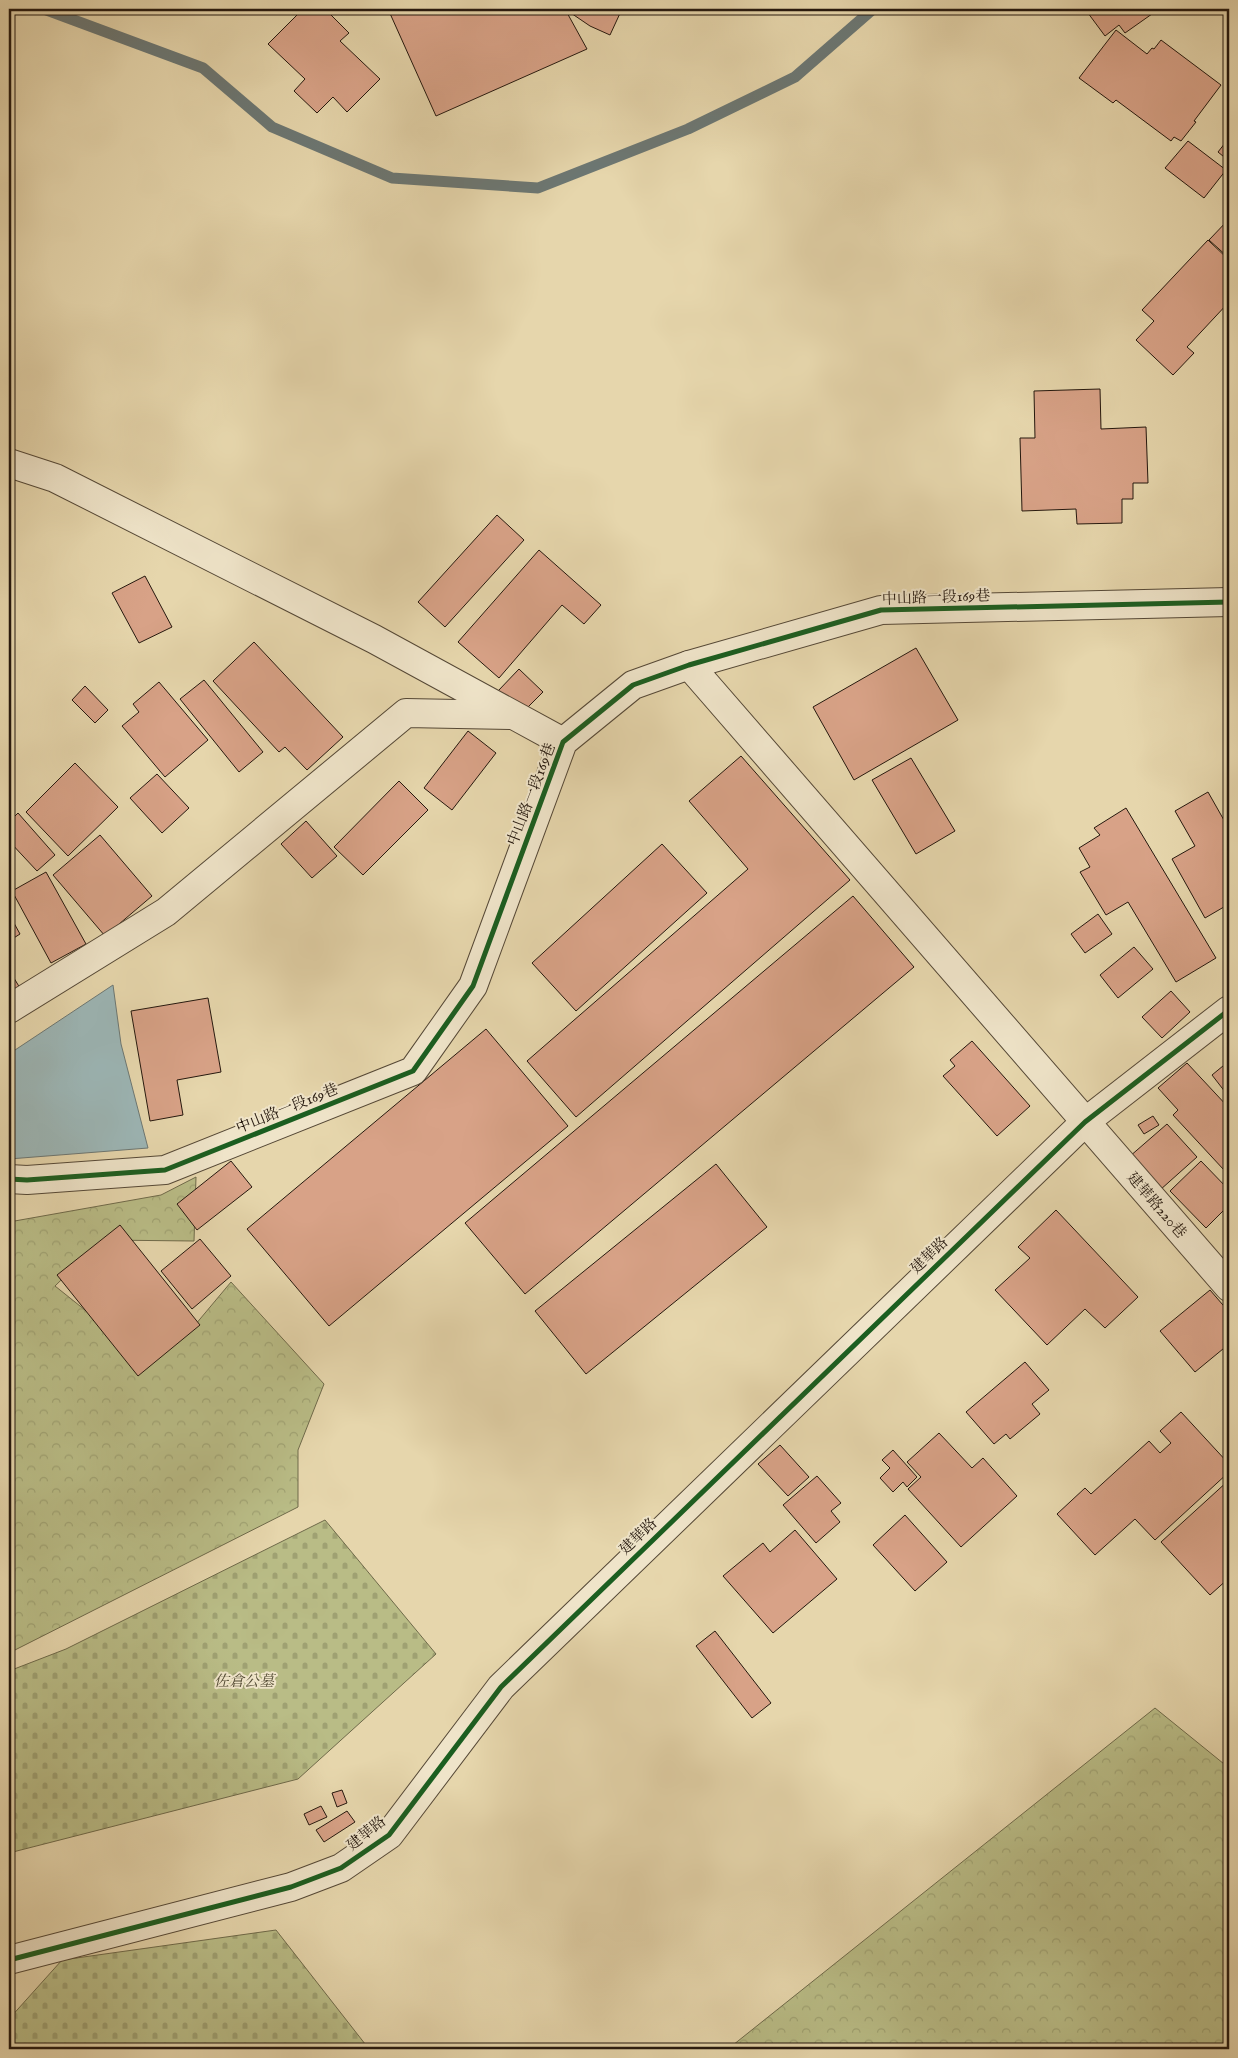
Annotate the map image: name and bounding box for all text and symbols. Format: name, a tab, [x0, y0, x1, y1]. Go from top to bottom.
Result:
street label: 中山路一段169巷	[881, 586, 991, 609]
street label: 中山路一段169巷	[503, 740, 560, 848]
street label: 中山路一段169巷	[233, 1079, 341, 1138]
street label: 建華路220巷	[1123, 1168, 1191, 1242]
street label: 建華路	[907, 1233, 952, 1278]
street label: 建華路	[616, 1514, 661, 1559]
park label: 佐倉公墓	[214, 1672, 277, 1691]
street label: 建華路	[343, 1812, 390, 1855]

